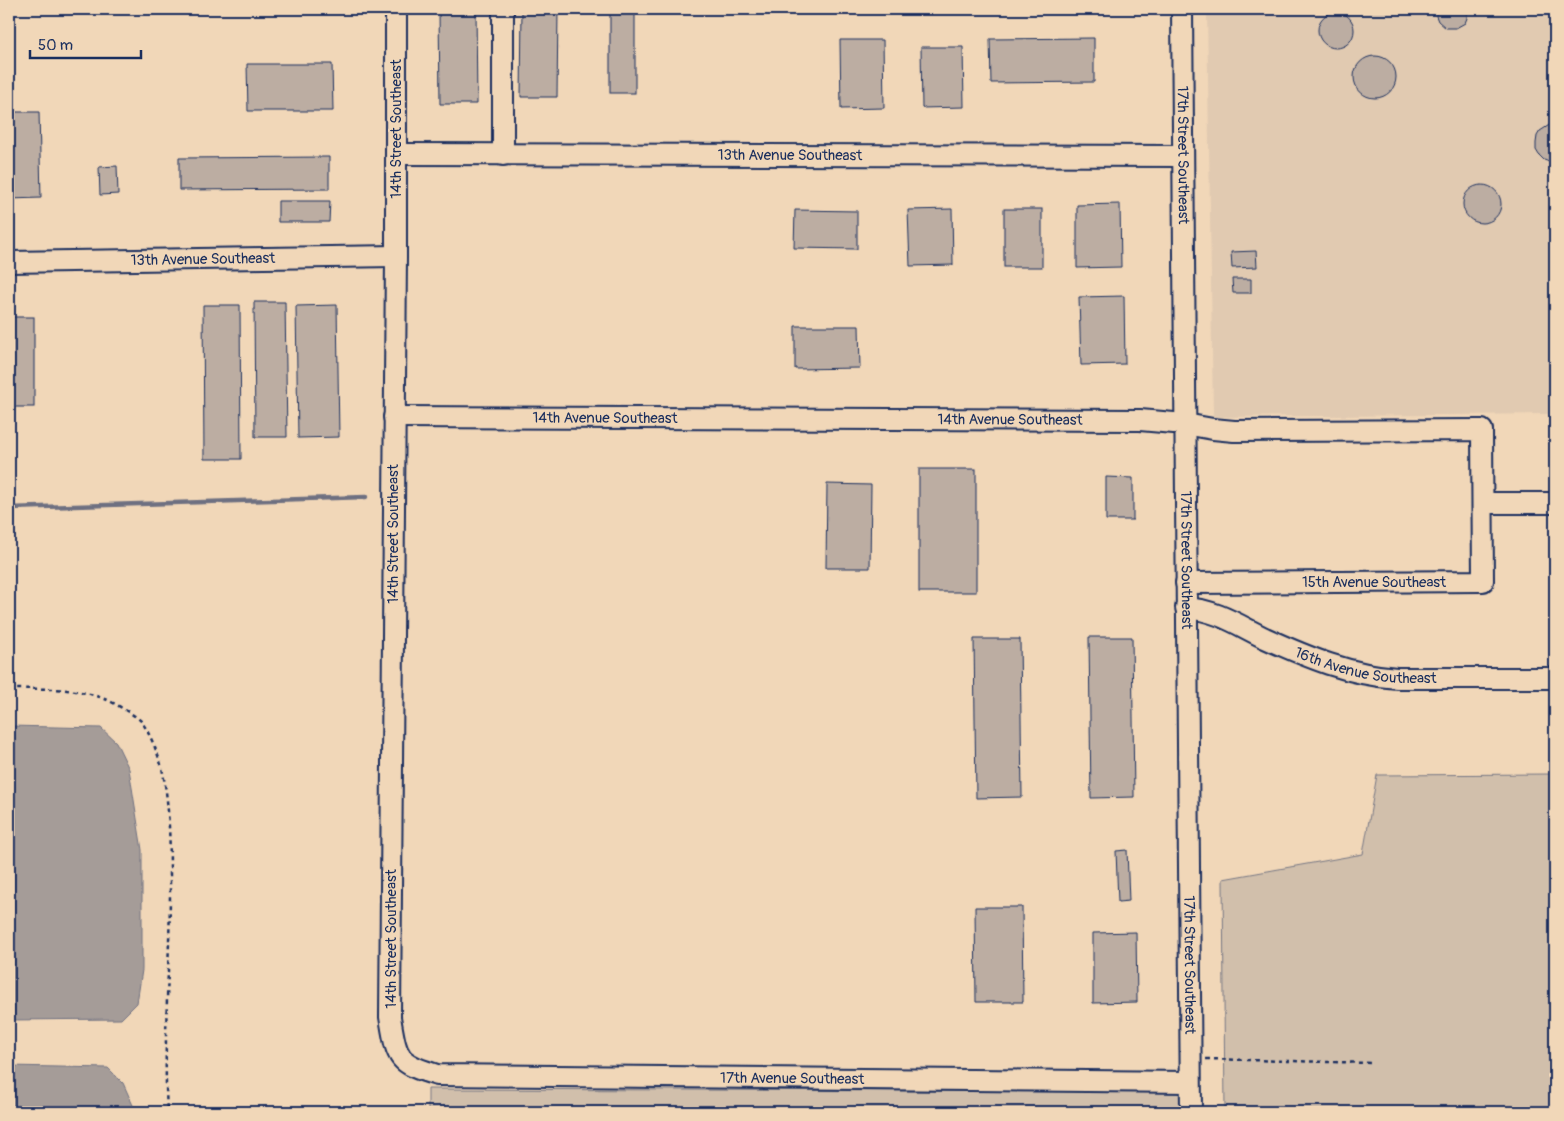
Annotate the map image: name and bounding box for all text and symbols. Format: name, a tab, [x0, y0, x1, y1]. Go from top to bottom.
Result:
scale bar	[30, 28, 141, 60]
text: 50 m	[38, 36, 73, 55]
street label: 14th Street Southeast	[387, 58, 406, 199]
street label: 17th Street Southeast	[1173, 86, 1193, 225]
street label: 13th Avenue Southeast	[718, 145, 863, 165]
street label: 13th Avenue Southeast	[131, 248, 276, 270]
street label: 14th Avenue Southeast	[532, 408, 678, 428]
street label: 14th Avenue Southeast	[937, 410, 1083, 429]
street label: 14th Street Southeast	[384, 463, 403, 604]
street label: 17th Street Southeast	[1176, 491, 1197, 630]
street label: 15th Avenue Southeast	[1302, 573, 1447, 592]
street label: 16th Avenue Southeast	[1292, 643, 1438, 688]
street label: 14th Street Southeast	[382, 868, 401, 1009]
street label: 17th Street Southeast	[1180, 896, 1200, 1035]
street label: 17th Avenue Southeast	[720, 1068, 865, 1088]

